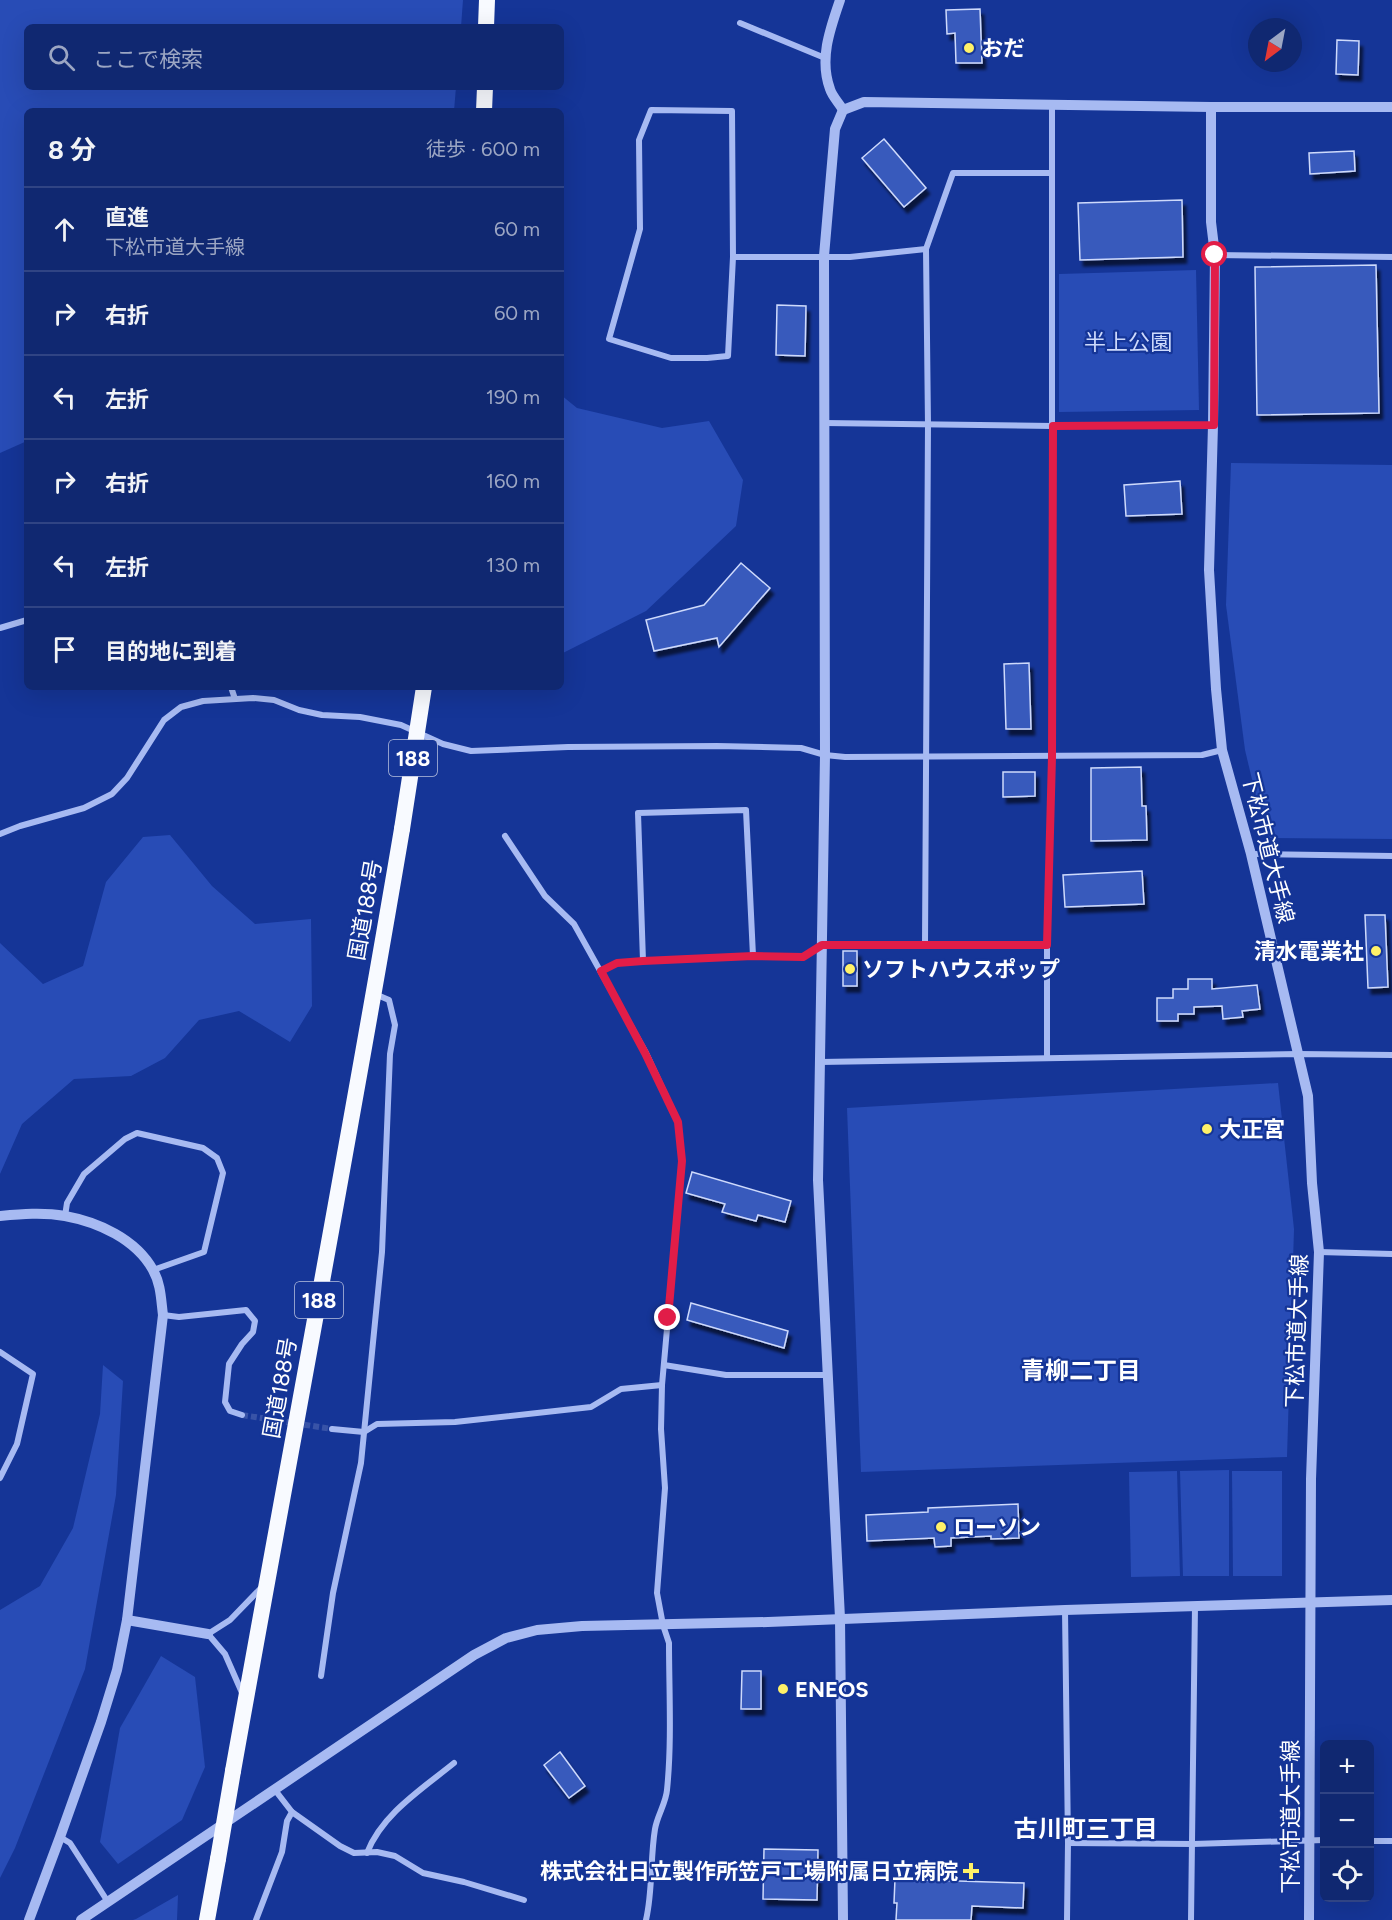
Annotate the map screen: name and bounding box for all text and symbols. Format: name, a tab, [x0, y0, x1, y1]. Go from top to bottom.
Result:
north arrow	[1248, 18, 1302, 72]
search box	[24, 24, 564, 90]
place label: おだ	[981, 35, 1025, 62]
icon: search	[45, 41, 78, 74]
marker: おだ	[962, 41, 976, 55]
text: ここで検索	[93, 46, 203, 73]
text: 8 分	[48, 134, 96, 166]
text: 徒歩 · 600 m	[426, 137, 540, 161]
text: 直進	[105, 204, 149, 231]
icon: ahead	[48, 213, 81, 246]
text: 60 m	[494, 217, 540, 241]
text: 下松市道大手線	[105, 235, 245, 259]
route start	[1201, 241, 1227, 267]
icon: right	[48, 297, 81, 330]
text: 60 m	[494, 301, 540, 325]
text: 右折	[105, 302, 149, 329]
park label: 半上公園	[1084, 329, 1172, 356]
icon: left	[48, 381, 81, 414]
text: 190 m	[486, 385, 540, 409]
text: 左折	[105, 386, 149, 413]
icon: right	[48, 465, 81, 498]
text: 160 m	[486, 469, 540, 493]
text: 右折	[105, 470, 149, 497]
icon: left	[48, 549, 81, 582]
text: 130 m	[486, 553, 540, 577]
text: 左折	[105, 554, 149, 581]
icon: arrive	[48, 633, 81, 666]
text: 目的地に到着	[105, 638, 237, 665]
road number: 188	[389, 740, 437, 776]
street label: 下松市道大手線	[1236, 770, 1300, 926]
street label: 国道188号	[343, 857, 387, 963]
place label: 清水電業社	[1254, 938, 1364, 965]
marker: 清水電業社	[1369, 944, 1383, 958]
place label: ソフトハウスポップ	[862, 956, 1060, 983]
marker: ソフトハウスポップ	[843, 962, 857, 976]
place label: 大正宮	[1219, 1116, 1285, 1143]
marker: 大正宮	[1200, 1122, 1214, 1136]
street label: 下松市道大手線	[1281, 1254, 1313, 1408]
road number: 188	[295, 1282, 343, 1318]
route end	[654, 1304, 680, 1330]
street label: 国道188号	[258, 1335, 302, 1441]
district label: 青柳二丁目	[1021, 1356, 1141, 1385]
place label: ローソン	[953, 1514, 1041, 1541]
marker: ローソン	[934, 1520, 948, 1534]
place label: ENEOS	[795, 1676, 869, 1703]
marker: ENEOS	[776, 1682, 790, 1696]
street label: 下松市道大手線	[1277, 1740, 1304, 1894]
map controls	[1320, 1740, 1374, 1902]
button: +	[1320, 1740, 1374, 1794]
button: −	[1320, 1794, 1374, 1848]
district label: 古川町三丁目	[1014, 1814, 1158, 1843]
button: locate	[1320, 1848, 1374, 1902]
place label: 株式会社日立製作所笠戸工場附属日立病院	[540, 1858, 958, 1885]
marker: 株式会社日立製作所笠戸工場附属日立病院	[962, 1862, 980, 1880]

